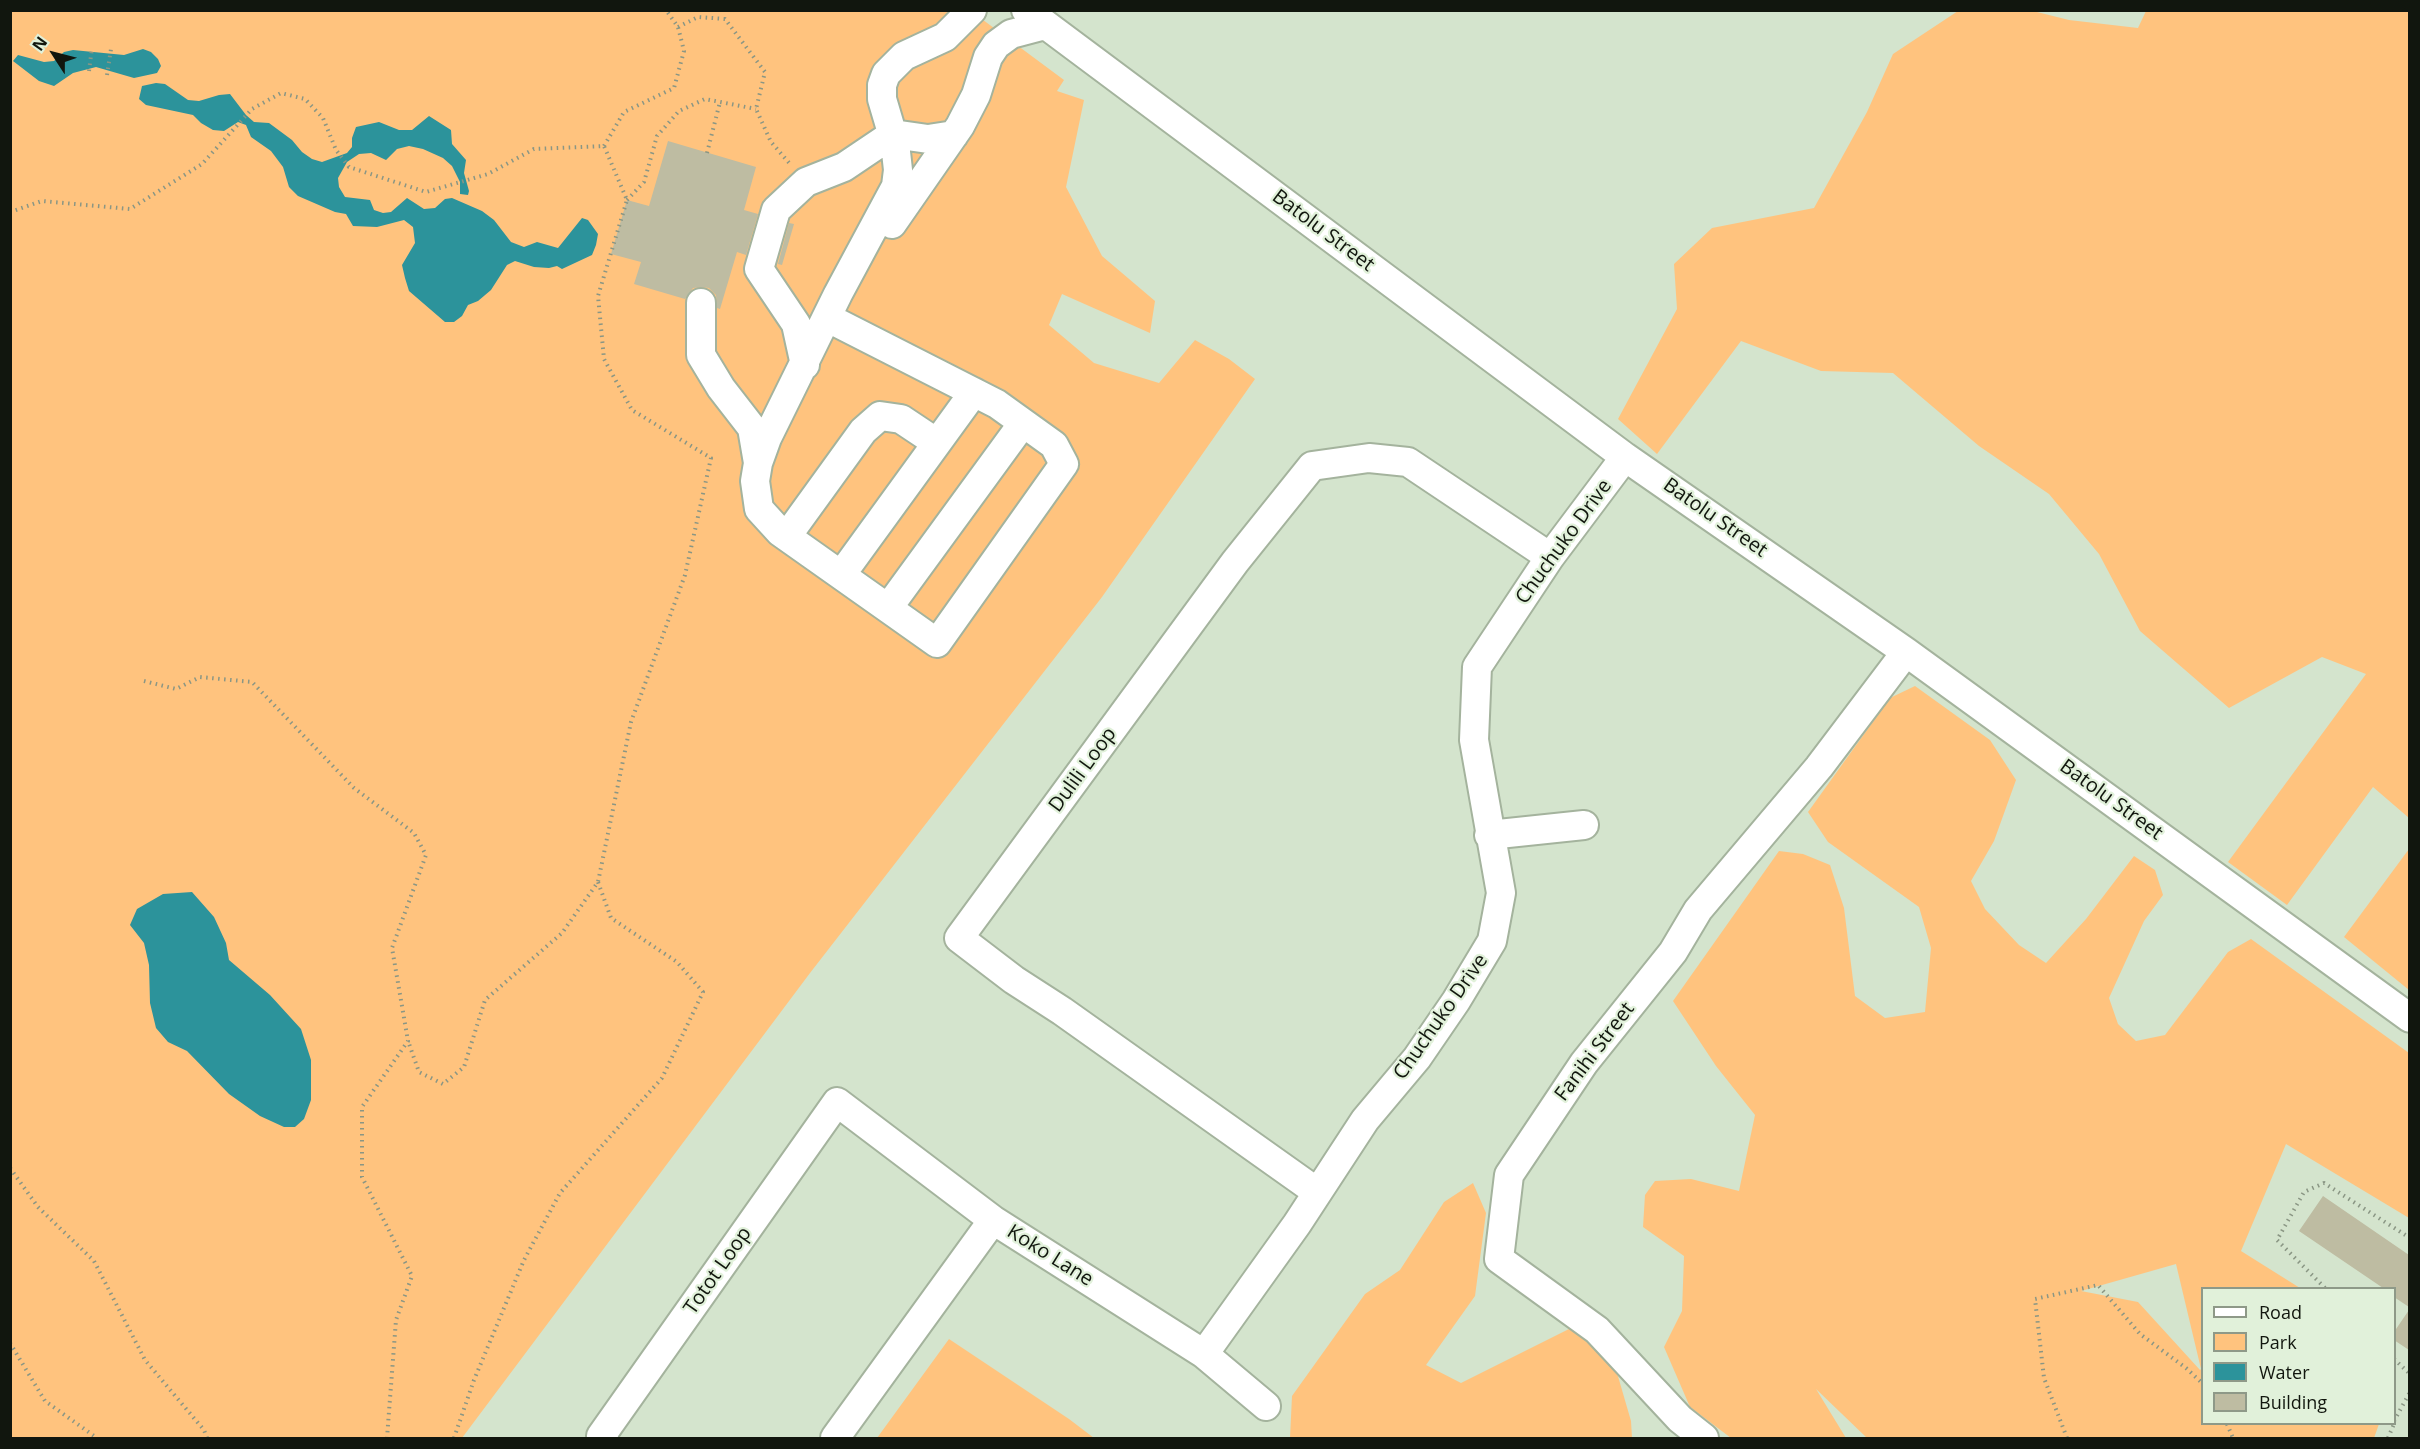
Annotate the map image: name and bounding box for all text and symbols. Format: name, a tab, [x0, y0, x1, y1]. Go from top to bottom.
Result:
north arrow	[24, 24, 84, 84]
text: N	[27, 32, 52, 55]
street label: Batolu Street	[1267, 185, 1379, 277]
street label: Batolu Street	[1658, 473, 1772, 563]
street label: Chuchuko Drive	[1511, 475, 1617, 609]
street label: Dulili Loop	[1044, 723, 1122, 817]
street label: Batolu Street	[2055, 755, 2167, 845]
street label: Chuchuko Drive	[1389, 950, 1493, 1084]
street label: Fanihi Street	[1550, 998, 1640, 1106]
street label: Koko Lane	[1002, 1220, 1098, 1292]
street label: Totot Loop	[679, 1223, 757, 1319]
legend	[2201, 1287, 2396, 1425]
text: Road	[2259, 1300, 2302, 1324]
text: Park	[2259, 1330, 2297, 1354]
text: Water	[2259, 1360, 2310, 1384]
text: Building	[2259, 1390, 2327, 1414]

